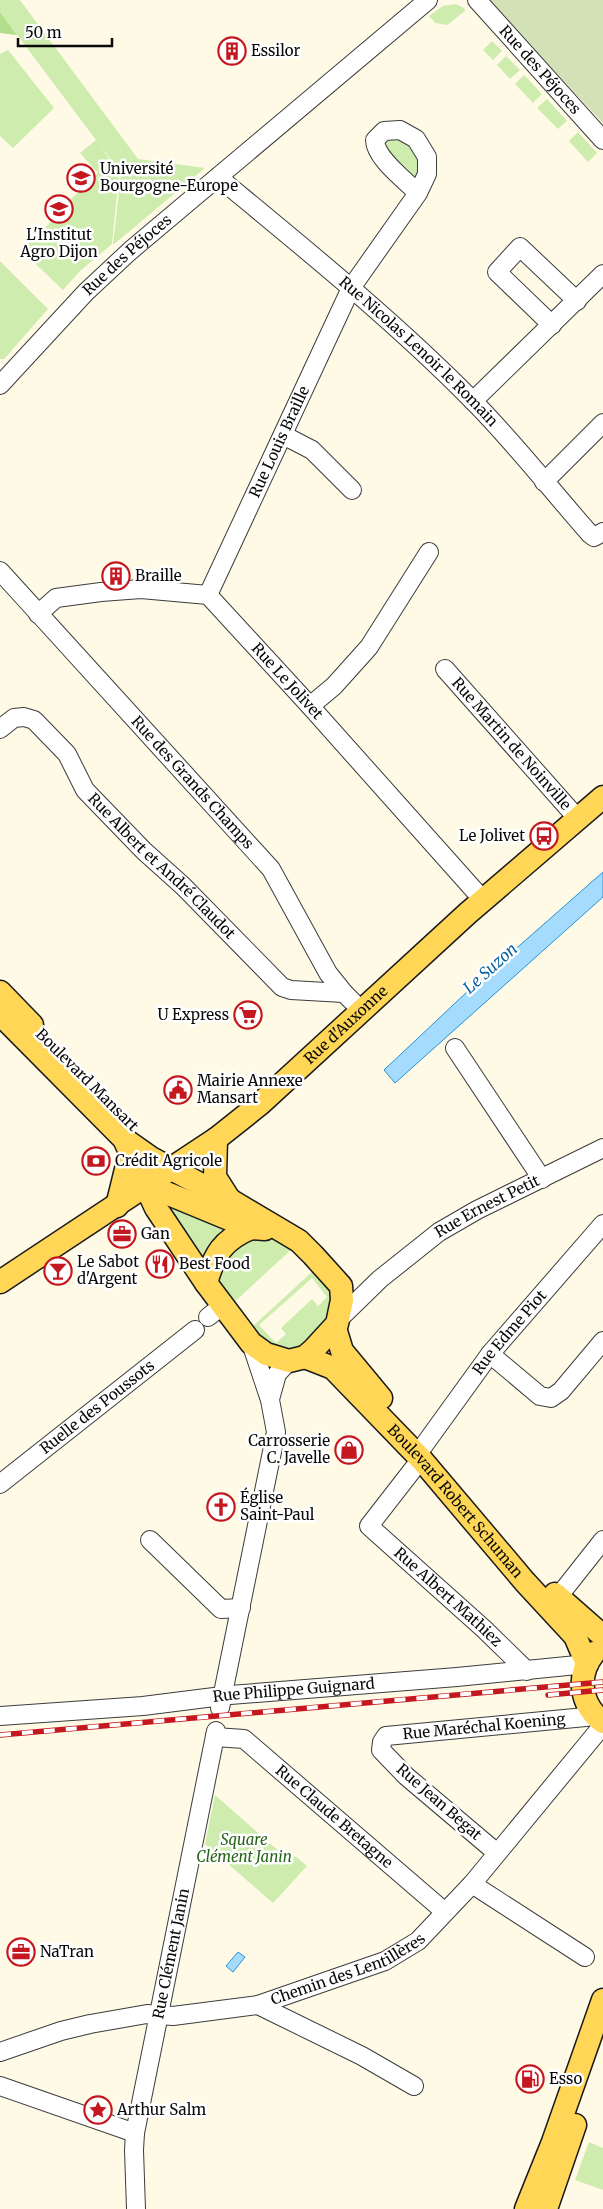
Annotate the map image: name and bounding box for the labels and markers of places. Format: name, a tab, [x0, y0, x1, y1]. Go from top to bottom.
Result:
building icon: Essilor	[217, 36, 247, 66]
place label: Essilor	[251, 41, 300, 60]
place label: Université Bourgogne-Europe	[100, 159, 238, 195]
school or university icon: Université Bourgogne-Europe	[66, 163, 96, 193]
school or university icon: L'Institut Agro Dijon	[44, 194, 74, 224]
place label: L'Institut Agro Dijon	[19, 225, 98, 261]
building icon: Braille	[101, 561, 131, 591]
place label: Braille	[135, 566, 182, 585]
bus stop icon: Le Jolivet	[529, 821, 559, 851]
place label: Le Jolivet	[459, 826, 525, 845]
supermarket icon: U Express	[233, 1000, 263, 1030]
place label: U Express	[157, 1005, 229, 1024]
place label: Mairie Annexe Mansart	[197, 1071, 303, 1107]
public building icon: Mairie Annexe Mansart	[163, 1075, 193, 1105]
bank icon: Crédit Agricole	[81, 1146, 111, 1176]
place label: Crédit Agricole	[115, 1151, 222, 1170]
office icon: Gan	[107, 1219, 137, 1249]
place label: Gan	[141, 1224, 170, 1243]
restaurant icon: Best Food	[145, 1249, 175, 1279]
place label: Le Sabot d'Argent	[77, 1252, 139, 1288]
place label: Best Food	[179, 1254, 250, 1273]
bar icon: Le Sabot d'Argent	[43, 1256, 73, 1286]
place label: Carrosserie C. Javelle	[248, 1431, 330, 1467]
shop icon: Carrosserie C. Javelle	[334, 1435, 364, 1465]
place label: Église Saint-Paul	[240, 1487, 315, 1524]
church icon: Église Saint-Paul	[206, 1492, 236, 1522]
office icon: NaTran	[6, 1937, 36, 1967]
place label: NaTran	[40, 1942, 94, 1961]
fuel station icon: Esso	[515, 2064, 545, 2094]
place label: Esso	[549, 2069, 582, 2088]
place icon: Arthur Salm	[83, 2095, 113, 2125]
place label: Arthur Salm	[116, 2100, 206, 2119]

